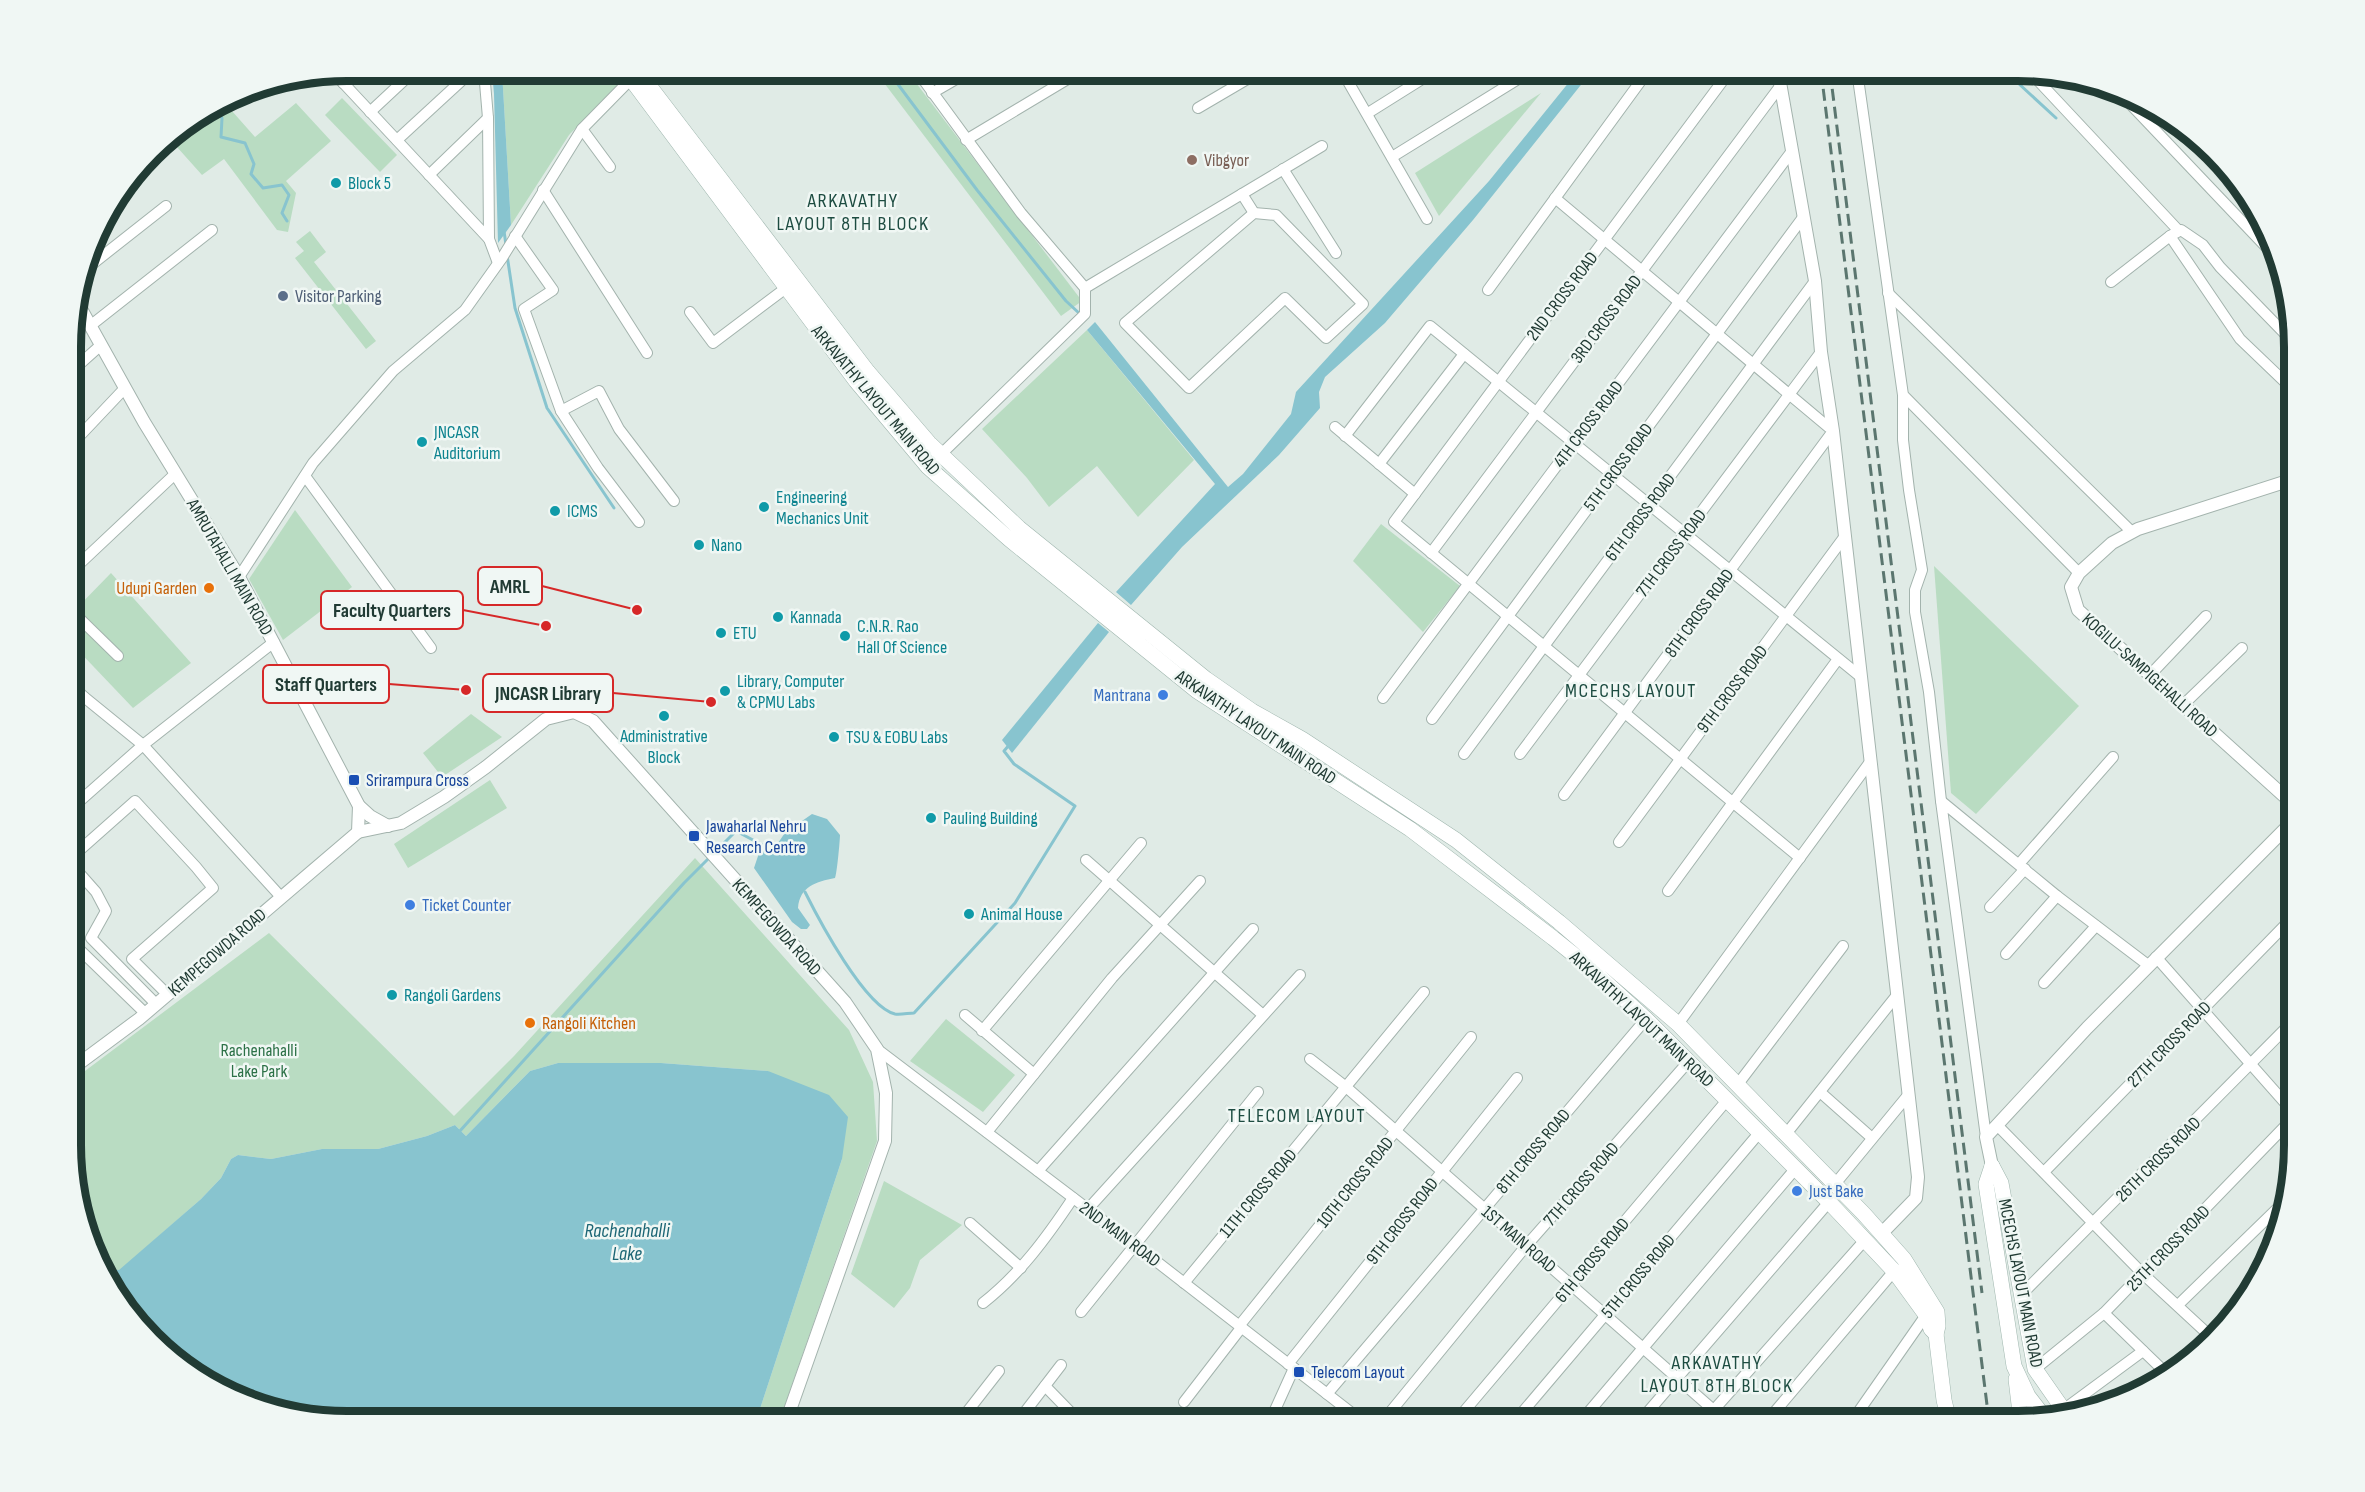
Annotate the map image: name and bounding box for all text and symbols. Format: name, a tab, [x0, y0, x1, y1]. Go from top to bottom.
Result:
place label: Vibgyor	[1204, 150, 1249, 171]
marker: Vibgyor	[1185, 153, 1199, 167]
place label: Block 5	[348, 173, 391, 194]
marker: Block 5	[329, 176, 343, 190]
district label: ARKAVATHY LAYOUT 8TH BLOCK	[776, 189, 930, 236]
street label: 2ND CROSS ROAD	[1522, 248, 1603, 345]
street label: 3RD CROSS ROAD	[1566, 271, 1646, 367]
place label: Visitor Parking	[295, 286, 382, 307]
marker: Visitor Parking	[276, 289, 290, 303]
street label: ARKAVATHY LAYOUT MAIN ROAD	[806, 320, 944, 480]
street label: 4TH CROSS ROAD	[1549, 377, 1628, 472]
street label: 5TH CROSS ROAD	[1579, 419, 1657, 515]
place label: JNCASR Auditorium	[433, 422, 501, 464]
marker: JNCASR Auditorium	[415, 435, 429, 449]
street label: 6TH CROSS ROAD	[1601, 469, 1680, 565]
place label: Engineering Mechanics Unit	[776, 487, 869, 529]
street label: AMRUTAHALLI MAIN ROAD	[181, 494, 277, 639]
marker: Engineering Mechanics Unit	[757, 500, 771, 514]
place label: ICMS	[567, 501, 598, 522]
marker: ICMS	[548, 504, 562, 518]
street label: 7TH CROSS ROAD	[1632, 505, 1711, 601]
place label: Nano	[711, 535, 742, 556]
marker: Nano	[692, 538, 706, 552]
street label: 8TH CROSS ROAD	[1660, 565, 1739, 662]
callout: AMRL	[478, 567, 542, 605]
text: AMRL	[489, 575, 530, 599]
place label: Udupi Garden	[116, 578, 197, 599]
marker: Udupi Garden	[202, 581, 216, 595]
callout: Faculty Quarters	[321, 591, 463, 629]
text: Faculty Quarters	[333, 599, 451, 623]
place label: Kannada	[790, 607, 842, 628]
street label: KOGILU-SAMPIGEHALLI ROAD	[2078, 609, 2222, 742]
marker: Kannada	[771, 610, 785, 624]
place label: C.N.R. Rao Hall Of Science	[857, 616, 947, 658]
place label: ETU	[733, 623, 757, 644]
marker: ETU	[714, 626, 728, 640]
marker: C.N.R. Rao Hall Of Science	[838, 629, 852, 643]
street label: 9TH CROSS ROAD	[1693, 641, 1772, 737]
callout: Staff Quarters	[263, 665, 389, 703]
street label: ARKAVATHY LAYOUT MAIN ROAD	[1171, 665, 1340, 789]
place label: Library, Computer & CPMU Labs	[737, 671, 845, 713]
text: Staff Quarters	[275, 673, 377, 697]
callout: JNCASR Library	[483, 674, 613, 712]
district label: MCECHS LAYOUT	[1565, 679, 1697, 703]
text: JNCASR Library	[494, 682, 602, 706]
marker: Library, Computer & CPMU Labs	[718, 684, 732, 698]
place label: Mantrana	[1094, 685, 1151, 706]
marker: Mantrana	[1156, 688, 1170, 702]
marker: Administrative Block	[657, 709, 671, 723]
place label: Administrative Block	[619, 726, 708, 768]
place label: TSU & EOBU Labs	[846, 727, 948, 748]
marker: TSU & EOBU Labs	[827, 730, 841, 744]
place label: Srirampura Cross	[366, 770, 469, 791]
marker: Srirampura Cross	[347, 773, 361, 787]
place label: Pauling Building	[943, 808, 1038, 829]
marker: Pauling Building	[924, 811, 938, 825]
place label: Jawaharlal Nehru Research Centre	[705, 816, 806, 858]
marker: Jawaharlal Nehru Research Centre	[687, 829, 701, 843]
street label: KEMPEGOWDA ROAD	[728, 875, 826, 980]
place label: Ticket Counter	[422, 895, 511, 916]
marker: Ticket Counter	[403, 898, 417, 912]
street label: KEMPEGOWDA ROAD	[164, 904, 271, 1001]
place label: Animal House	[980, 904, 1063, 925]
marker: Animal House	[962, 907, 976, 921]
street label: ARKAVATHY LAYOUT MAIN ROAD	[1565, 946, 1718, 1092]
place label: Rangoli Gardens	[404, 985, 501, 1006]
marker: Rangoli Gardens	[385, 988, 399, 1002]
street label: 27TH CROSS ROAD	[2123, 997, 2216, 1092]
place label: Rangoli Kitchen	[542, 1013, 636, 1034]
marker: Rangoli Kitchen	[523, 1016, 537, 1030]
park label: Rachenahalli Lake Park	[221, 1040, 297, 1082]
district label: TELECOM LAYOUT	[1228, 1104, 1366, 1128]
street label: 8TH CROSS ROAD	[1492, 1105, 1575, 1198]
street label: 26TH CROSS ROAD	[2111, 1112, 2205, 1206]
street label: 10TH CROSS ROAD	[1313, 1133, 1398, 1232]
street label: 7TH CROSS ROAD	[1539, 1138, 1623, 1231]
street label: 11TH CROSS ROAD	[1215, 1145, 1301, 1242]
street label: 9TH CROSS ROAD	[1362, 1174, 1443, 1269]
place label: Just Bake	[1808, 1181, 1864, 1202]
marker: Just Bake	[1790, 1184, 1804, 1198]
street label: 2ND MAIN ROAD	[1075, 1197, 1164, 1272]
street label: MCECHS LAYOUT MAIN ROAD	[1994, 1197, 2047, 1369]
street label: 1ST MAIN ROAD	[1477, 1201, 1560, 1277]
street label: 25TH CROSS ROAD	[2122, 1201, 2215, 1296]
street label: 6TH CROSS ROAD	[1551, 1214, 1634, 1307]
water label: Rachenahalli Lake	[584, 1219, 671, 1266]
street label: 5TH CROSS ROAD	[1597, 1230, 1680, 1323]
district label: ARKAVATHY LAYOUT 8TH BLOCK	[1640, 1351, 1794, 1398]
place label: Telecom Layout	[1311, 1362, 1405, 1383]
marker: Telecom Layout	[1292, 1365, 1306, 1379]

